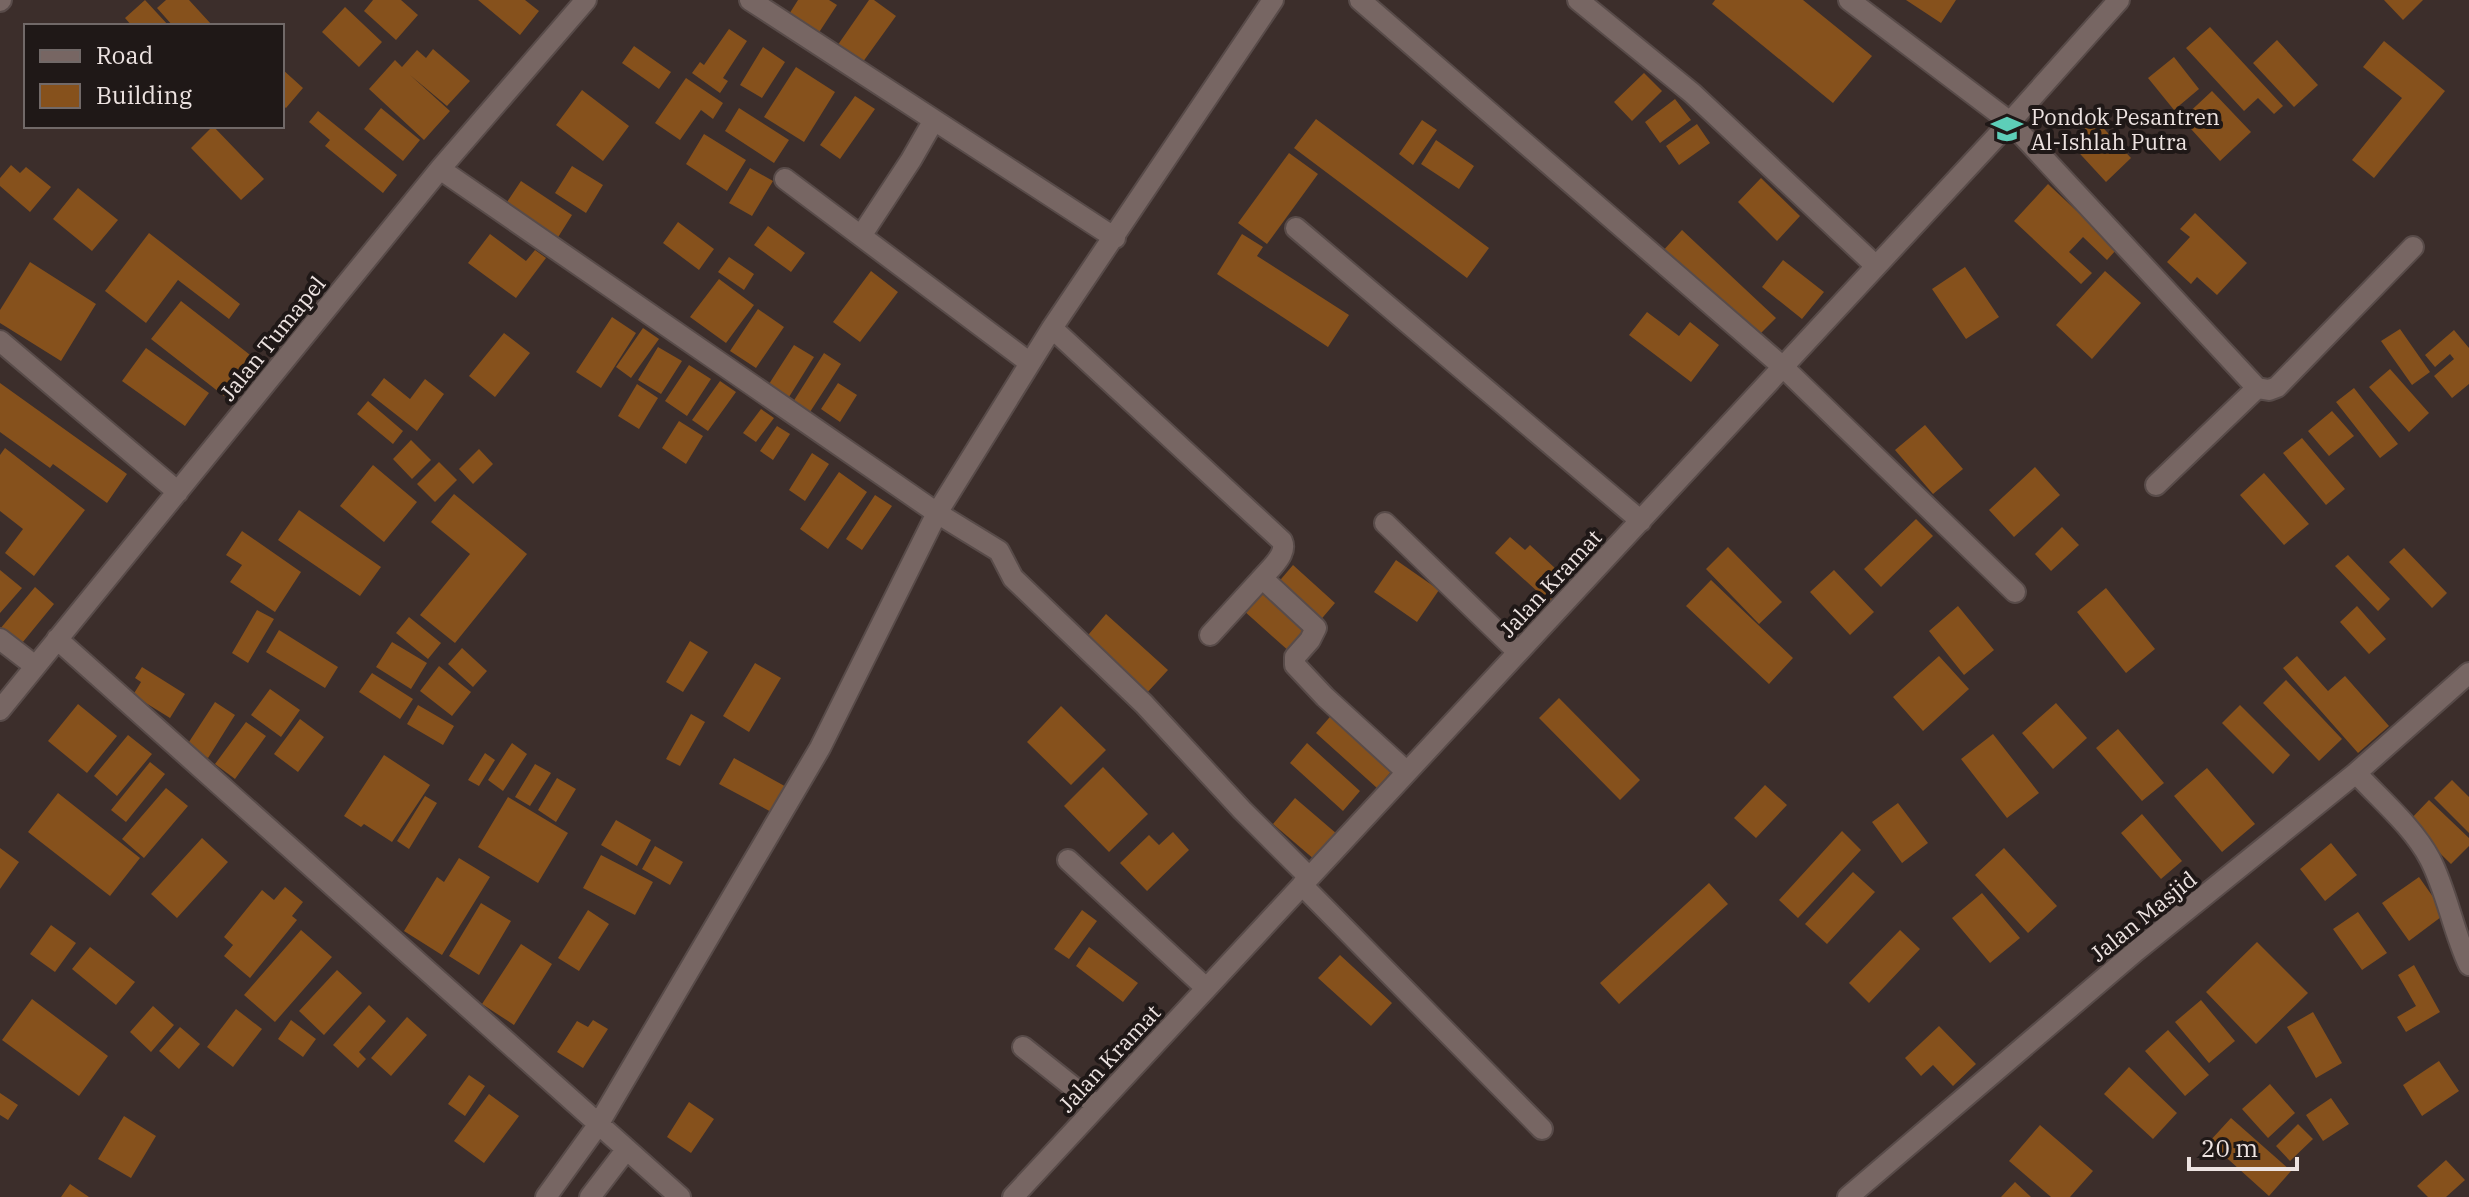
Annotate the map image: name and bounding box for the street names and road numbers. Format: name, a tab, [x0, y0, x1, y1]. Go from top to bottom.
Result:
street label: Jalan Tumapel	[213, 270, 331, 406]
street label: Jalan Kramat	[1493, 523, 1608, 643]
street label: Jalan Masjid	[2084, 864, 2202, 968]
street label: Jalan Kramat	[1052, 998, 1167, 1118]

